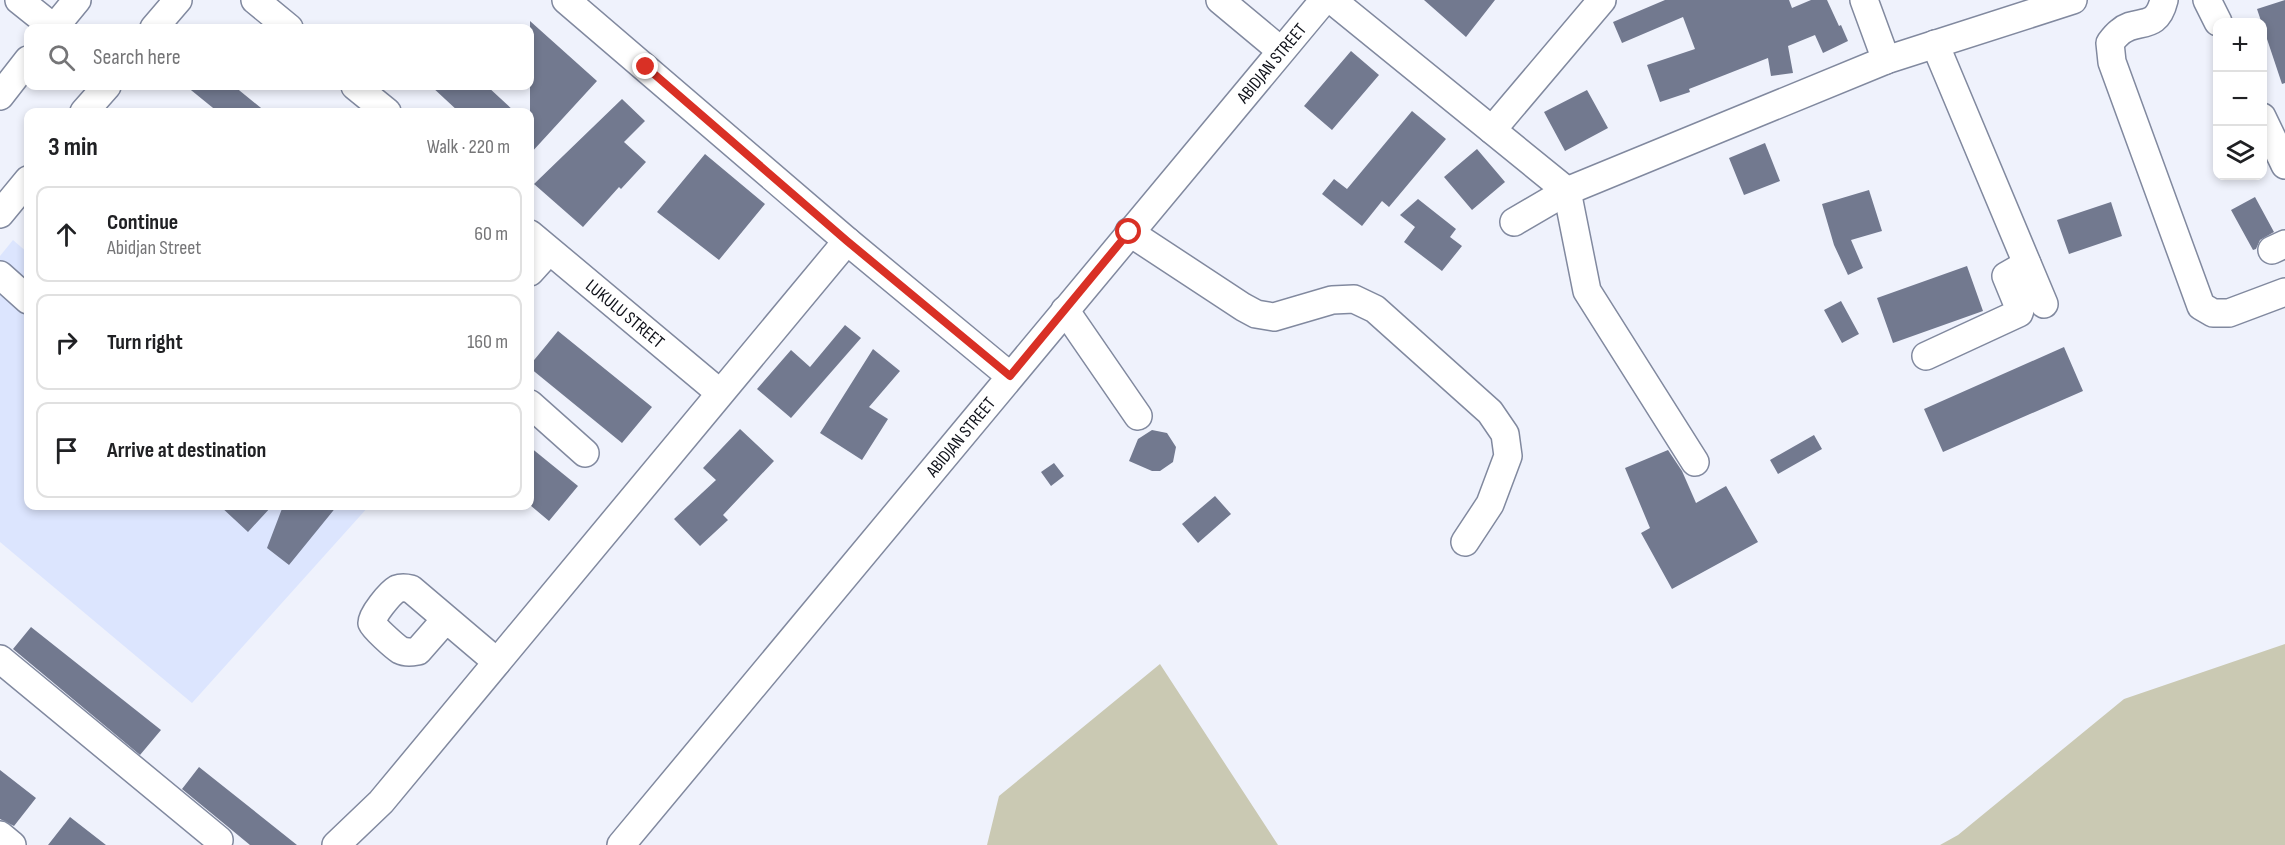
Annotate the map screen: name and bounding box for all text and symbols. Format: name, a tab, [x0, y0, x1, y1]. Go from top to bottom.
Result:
map controls	[2213, 18, 2267, 180]
button: +	[2213, 18, 2267, 72]
street label: ABIDJAN STREET	[1232, 19, 1311, 108]
search box	[24, 24, 534, 90]
icon: search	[45, 41, 78, 74]
text: Search here	[93, 44, 180, 71]
route end	[632, 53, 658, 79]
button: −	[2213, 72, 2267, 126]
button: layers	[2213, 126, 2267, 180]
text: 3 min	[48, 132, 98, 163]
text: Walk · 220 m	[427, 135, 510, 159]
text: Continue	[107, 209, 178, 236]
icon: ahead	[50, 218, 83, 251]
route start	[1115, 218, 1141, 244]
text: 60 m	[474, 222, 508, 246]
text: Abidjan Street	[107, 236, 201, 260]
street label: LUKULU STREET	[581, 275, 668, 353]
icon: right	[50, 326, 83, 359]
text: Turn right	[107, 329, 183, 356]
text: 160 m	[467, 330, 508, 354]
street label: ABIDJAN STREET	[921, 393, 1000, 482]
icon: arrive	[50, 434, 83, 467]
text: Arrive at destination	[107, 437, 266, 464]

